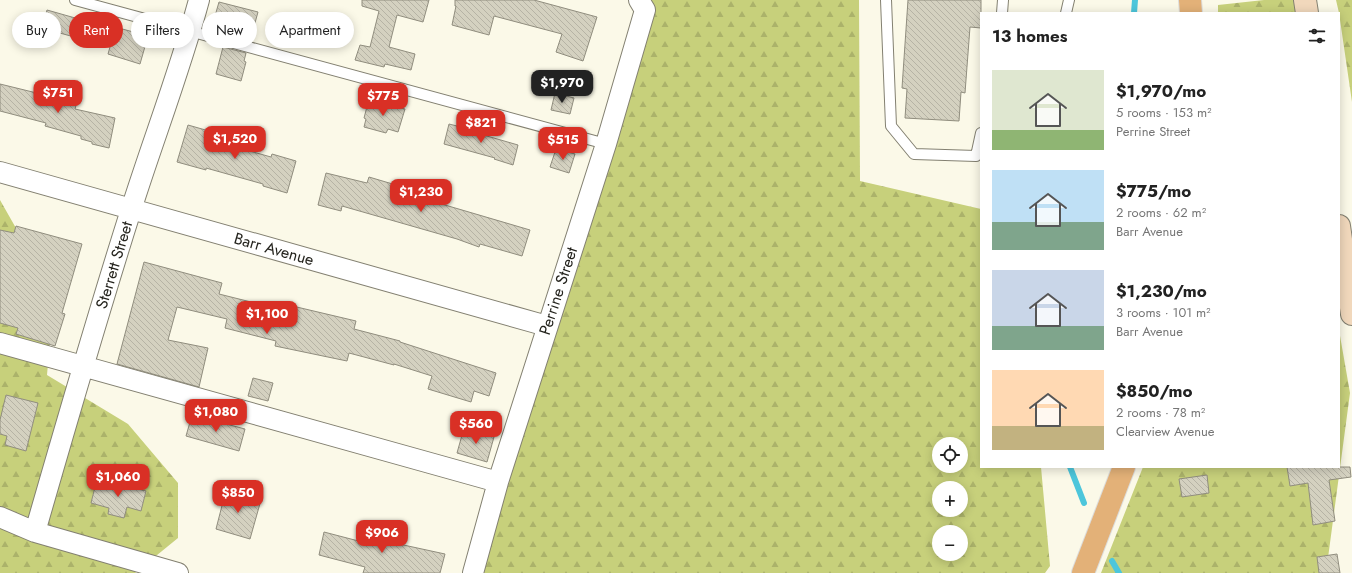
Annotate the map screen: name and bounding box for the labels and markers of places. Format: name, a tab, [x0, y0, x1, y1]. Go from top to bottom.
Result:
pin: $1,970	[529, 70, 595, 104]
pin: $751	[34, 80, 82, 114]
pin: $775	[359, 83, 407, 117]
pin: $821	[457, 110, 505, 144]
pin: $1,520	[202, 126, 268, 160]
pin: $515	[539, 127, 587, 161]
pin: $1,230	[388, 179, 454, 213]
pin: $1,100	[234, 301, 300, 335]
pin: $1,080	[183, 399, 249, 433]
pin: $560	[452, 411, 500, 445]
pin: $1,060	[85, 464, 151, 498]
pin: $850	[214, 480, 262, 514]
pin: $906	[358, 520, 406, 554]

